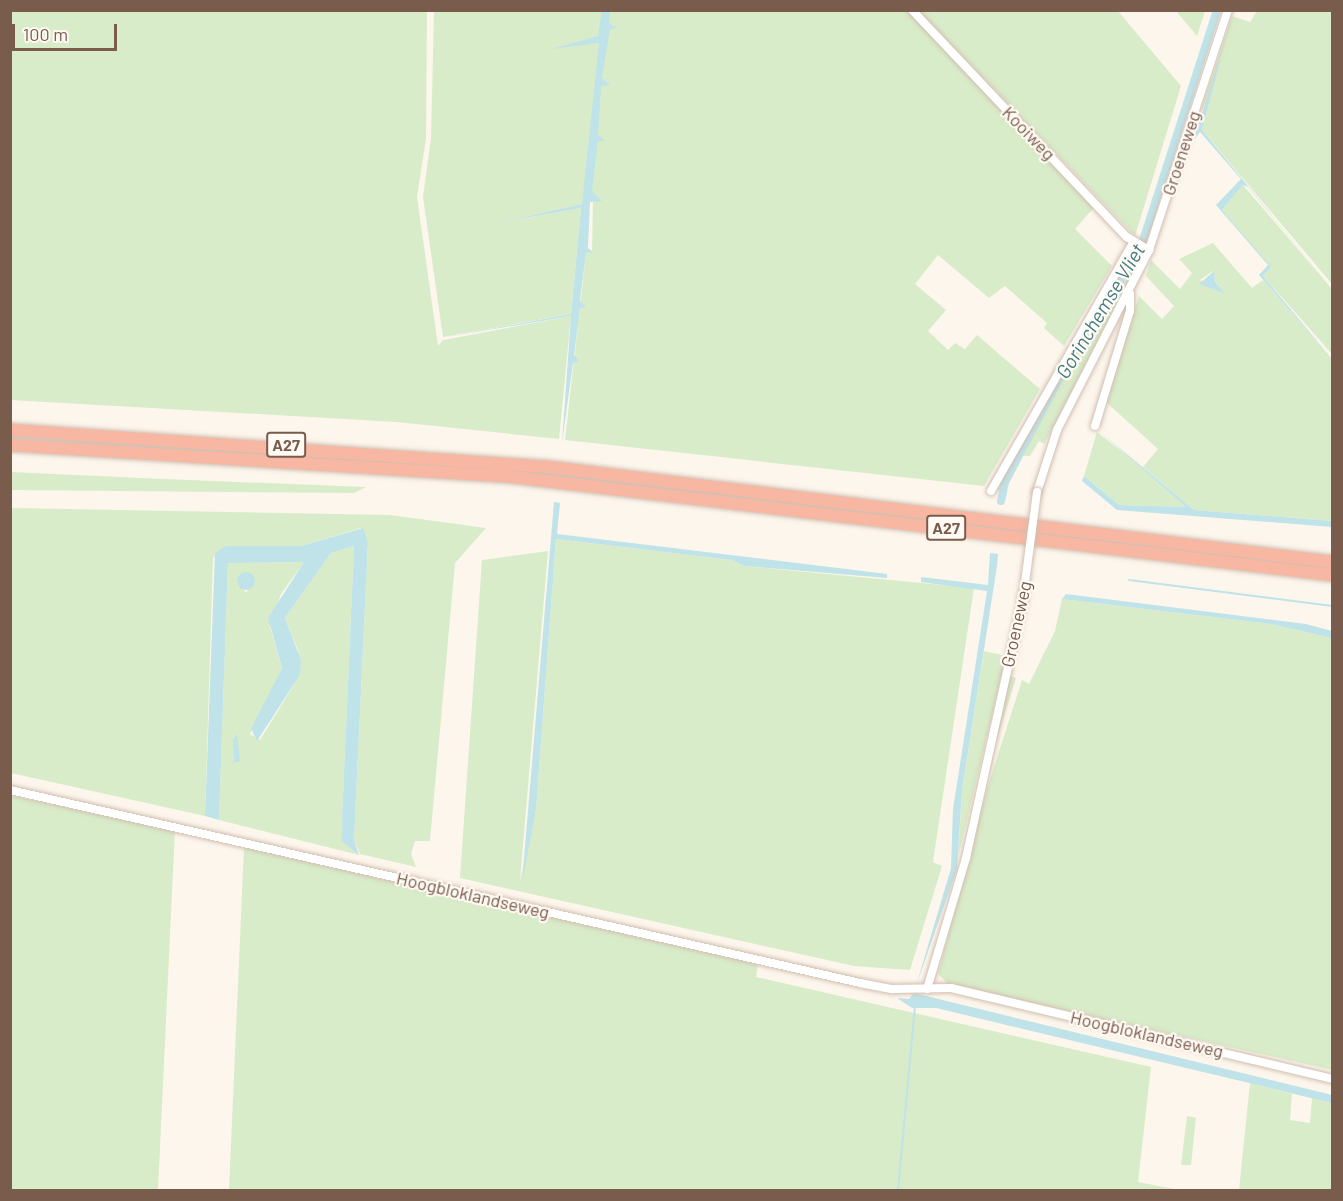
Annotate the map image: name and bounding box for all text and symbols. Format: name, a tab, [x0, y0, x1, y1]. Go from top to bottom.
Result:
scale bar	[15, 12, 120, 50]
text: 100 m	[23, 23, 68, 45]
street label: Kooiweg	[998, 101, 1060, 165]
street label: Groeneweg	[1157, 108, 1205, 198]
water label: Gorinchemse Vliet	[1050, 239, 1150, 383]
road number: A27	[265, 432, 307, 458]
road number: A27	[925, 515, 967, 541]
street label: Groeneweg	[996, 579, 1036, 669]
street label: Hoogbloklandseweg	[394, 867, 552, 923]
street label: Hoogbloklandseweg	[1068, 1006, 1226, 1062]

